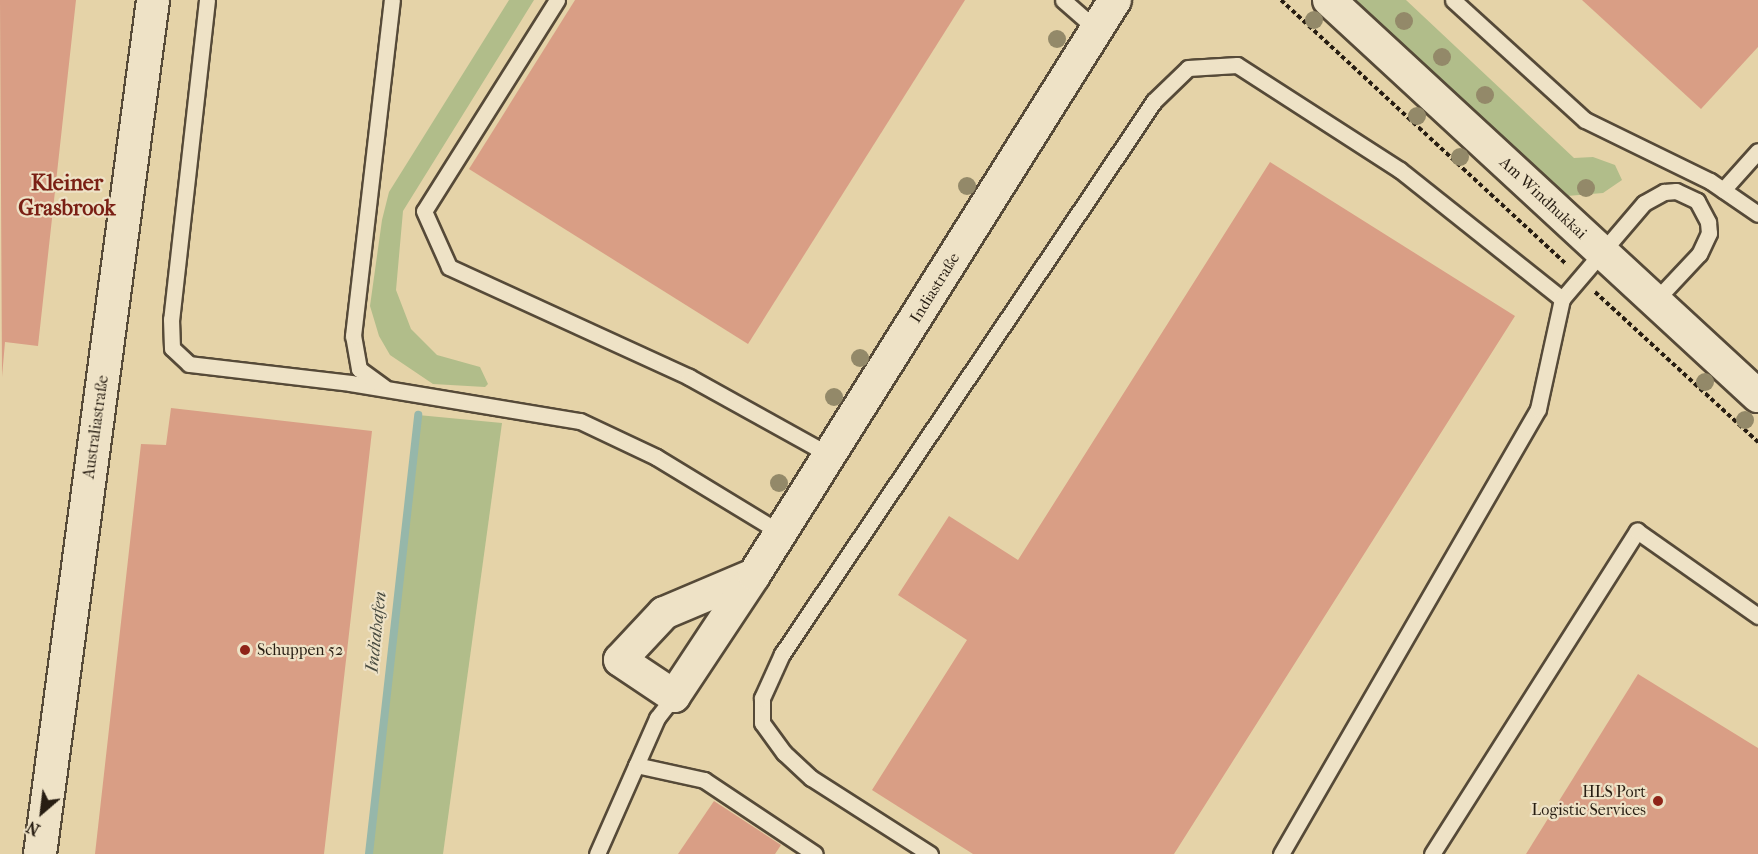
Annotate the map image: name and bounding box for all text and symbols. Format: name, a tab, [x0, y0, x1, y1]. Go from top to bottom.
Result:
street label: Am Windhukkai	[1496, 153, 1590, 243]
district label: Kleiner Grasbrook	[18, 170, 116, 222]
street label: Indiastraße	[906, 249, 964, 327]
street label: Australiastraße	[79, 374, 113, 480]
water label: Indiahafen	[362, 590, 392, 674]
place label: Schuppen 52	[257, 640, 343, 660]
marker: Schuppen 52	[238, 643, 252, 657]
north arrow	[12, 782, 72, 842]
place label: HLS Port Logistic Services	[1532, 782, 1646, 820]
marker: HLS Port Logistic Services	[1651, 794, 1665, 808]
text: N	[24, 817, 43, 840]

